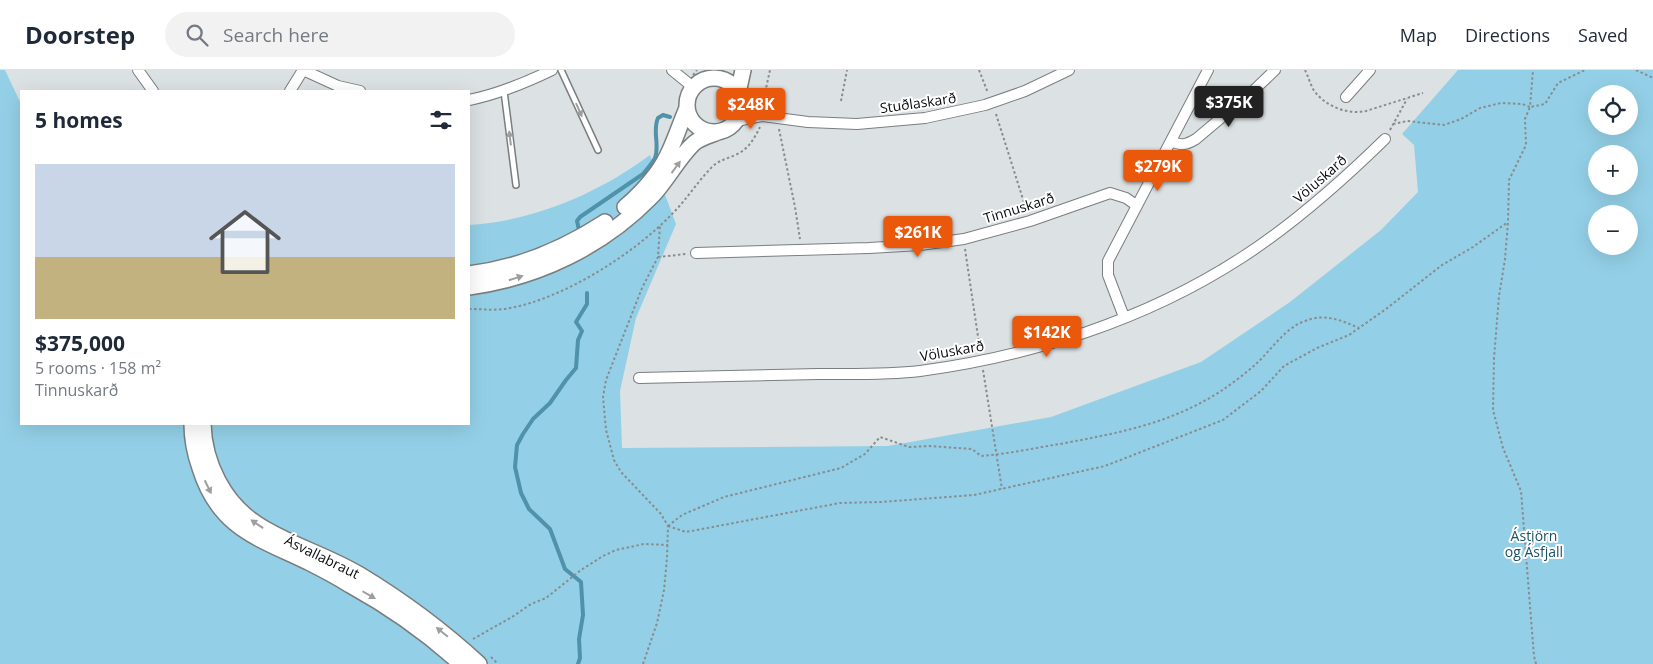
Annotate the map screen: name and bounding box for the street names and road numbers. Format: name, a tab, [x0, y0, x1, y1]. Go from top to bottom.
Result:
street label: Stuðlaskarð	[879, 88, 957, 117]
street label: Völuskarð	[1289, 150, 1350, 207]
street label: Tinnuskarð	[981, 188, 1057, 227]
street label: Völuskarð	[918, 336, 985, 365]
street label: Ásvallabraut	[282, 530, 363, 583]

